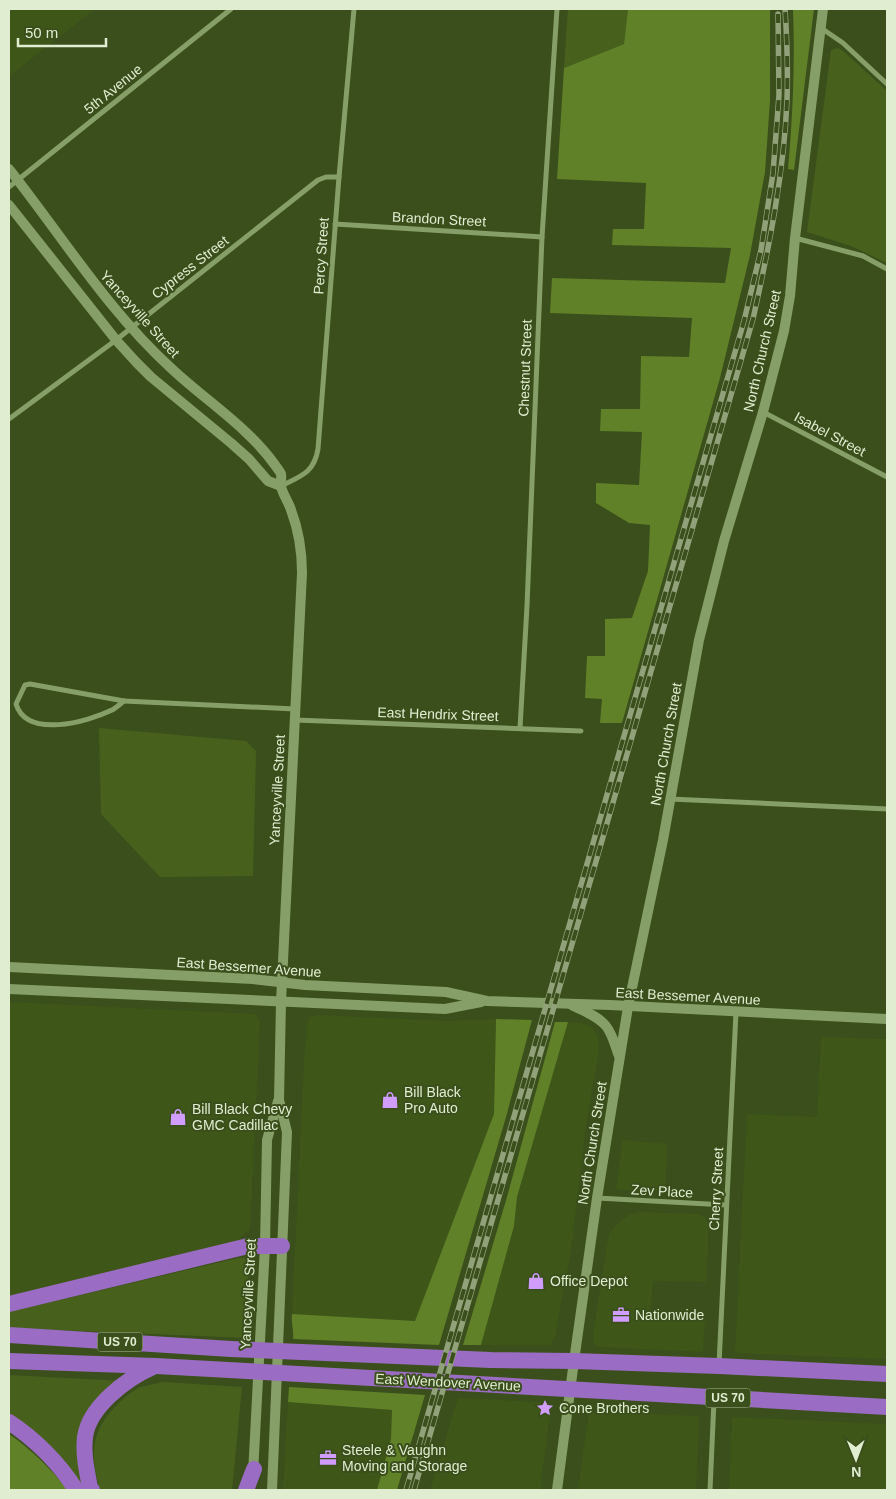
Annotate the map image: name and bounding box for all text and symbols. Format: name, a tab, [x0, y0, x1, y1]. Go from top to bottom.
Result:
scale bar	[18, 15, 105, 47]
text: 50 m	[25, 24, 58, 41]
street label: 5th Avenue	[81, 61, 145, 117]
street label: Brandon Street	[392, 209, 487, 229]
street label: Percy Street	[310, 217, 332, 295]
street label: Cypress Street	[149, 232, 231, 302]
street label: Yanceyville Street	[97, 267, 183, 361]
street label: North Church Street	[740, 288, 784, 413]
street label: Chestnut Street	[515, 319, 535, 417]
street label: Isabel Street	[792, 408, 869, 460]
street label: North Church Street	[647, 681, 685, 807]
street label: East Hendrix Street	[377, 704, 499, 724]
street label: Yanceyville Street	[266, 734, 288, 846]
street label: East Bessemer Avenue	[176, 954, 322, 980]
street label: East Bessemer Avenue	[615, 984, 761, 1008]
street label: North Church Street	[574, 1080, 610, 1206]
place label: Bill Black Pro Auto	[404, 1084, 462, 1116]
shop icon: Bill Black Pro Auto	[380, 1090, 400, 1110]
place label: Bill Black Chevy GMC Cadillac	[192, 1101, 292, 1133]
shop icon: Bill Black Chevy GMC Cadillac	[168, 1107, 188, 1127]
street label: Cherry Street	[706, 1147, 726, 1231]
street label: Zev Place	[630, 1181, 694, 1201]
street label: Yanceyville Street	[237, 1238, 259, 1350]
shop icon: Office Depot	[526, 1271, 546, 1291]
place label: Office Depot	[550, 1273, 628, 1289]
office icon: Nationwide	[611, 1305, 631, 1325]
place label: Nationwide	[635, 1307, 704, 1323]
road number: US 70	[98, 1332, 142, 1351]
street label: East Wendover Avenue	[375, 1370, 521, 1394]
road number: US 70	[706, 1389, 750, 1408]
place icon: Cone Brothers	[535, 1398, 555, 1418]
place label: Cone Brothers	[559, 1400, 649, 1416]
north arrow	[831, 1434, 881, 1484]
place label: Steele & Vaughn Moving and Storage	[342, 1442, 468, 1474]
office icon: Steele & Vaughn Moving and Storage	[318, 1448, 338, 1468]
text: N	[851, 1464, 861, 1480]

